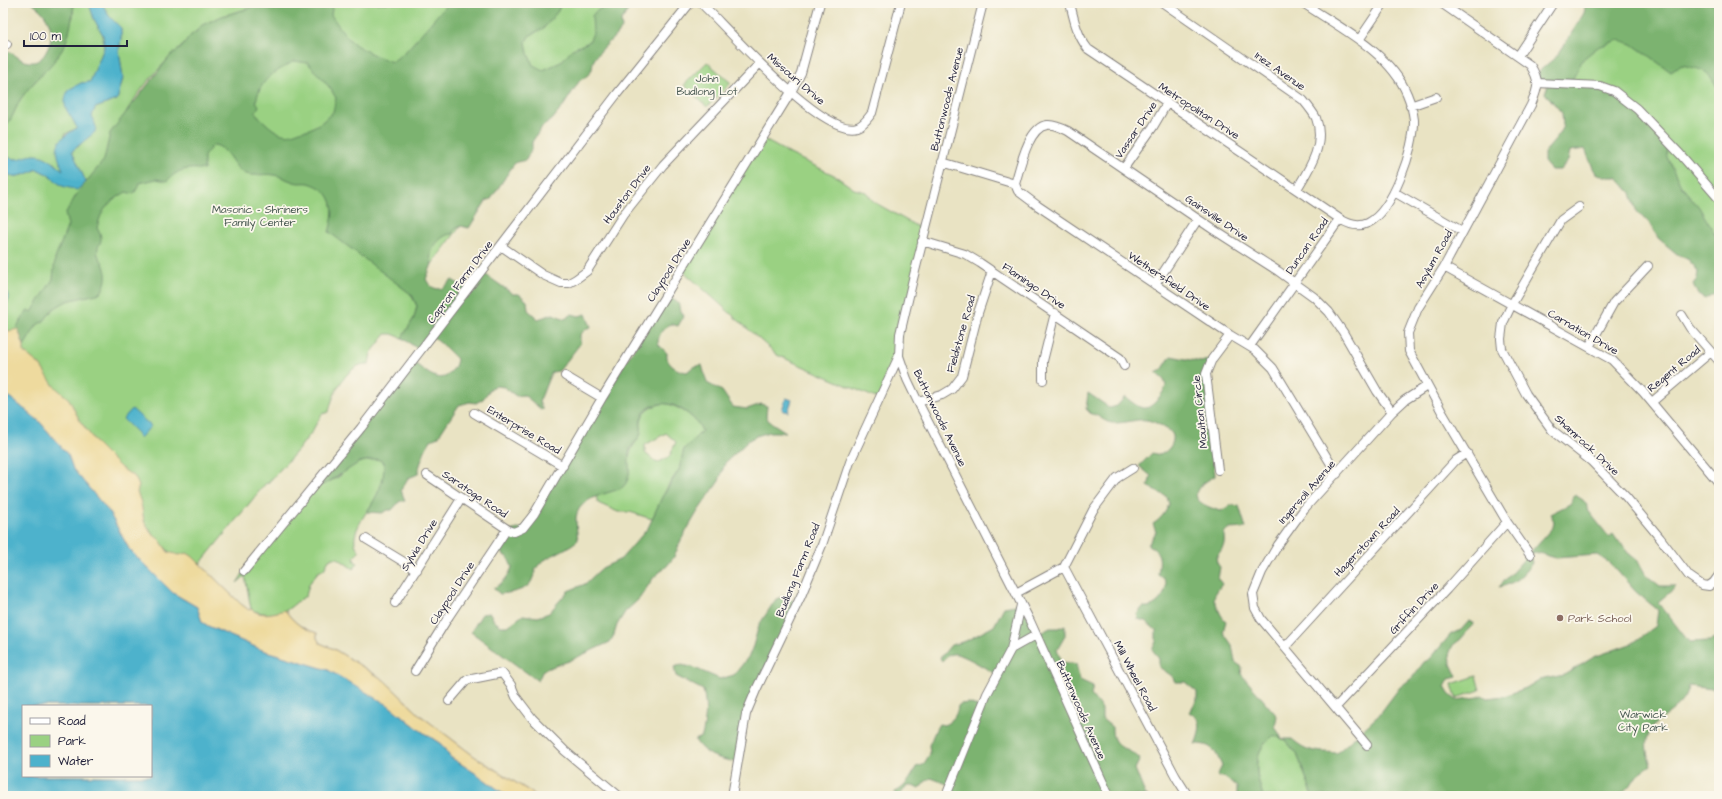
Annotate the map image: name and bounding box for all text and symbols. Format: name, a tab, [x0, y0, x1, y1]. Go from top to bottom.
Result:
scale bar	[24, 22, 127, 48]
text: 100 m	[30, 28, 61, 45]
street label: Buttonwoods Avenue	[927, 45, 967, 153]
street label: Inez Avenue	[1252, 48, 1308, 94]
street label: Missouri Drive	[764, 50, 828, 108]
park label: John Budlong Lot	[677, 71, 738, 100]
street label: Metropolitan Drive	[1156, 79, 1243, 143]
street label: Vassar Drive	[1111, 98, 1161, 162]
street label: Houston Drive	[600, 161, 654, 227]
street label: Gainsville Drive	[1182, 191, 1252, 245]
park label: Masonic - Shriners Family Center	[212, 202, 309, 231]
street label: Duncan Road	[1282, 214, 1332, 277]
street label: Asylum Road	[1412, 227, 1457, 291]
street label: Claypool Drive	[643, 235, 695, 305]
street label: Capron Farm Drive	[424, 237, 496, 327]
street label: Wethersfield Drive	[1125, 248, 1213, 314]
street label: Flamingo Drive	[999, 259, 1069, 314]
street label: Fieldstone Road	[943, 293, 979, 374]
street label: Carnation Drive	[1545, 306, 1621, 358]
street label: Regent Road	[1644, 342, 1705, 396]
street label: Buttonwoods Avenue	[910, 367, 970, 469]
street label: Moulton Circle	[1189, 375, 1211, 449]
street label: Enterprise Road	[484, 402, 564, 458]
street label: Shamrock Drive	[1551, 411, 1623, 479]
street label: Ingersoll Avenue	[1275, 457, 1340, 528]
street label: Saratoga Road	[439, 467, 511, 522]
street label: Hagerstown Road	[1331, 504, 1404, 581]
street label: Sylvia Drive	[397, 516, 442, 574]
street label: Budlong Farm Road	[772, 520, 825, 620]
street label: Claypool Drive	[426, 559, 479, 628]
street label: Griffin Drive	[1386, 579, 1442, 637]
place label: Park School	[1568, 611, 1632, 626]
marker: Park School	[1555, 613, 1565, 623]
street label: Mill Wheel Road	[1110, 638, 1160, 714]
street label: Buttonwoods Avenue	[1052, 658, 1110, 762]
legend	[22, 705, 152, 777]
park label: Warwick City Park	[1618, 707, 1668, 736]
text: Road	[58, 713, 86, 730]
text: Park	[58, 733, 86, 750]
text: Water	[58, 753, 94, 770]

